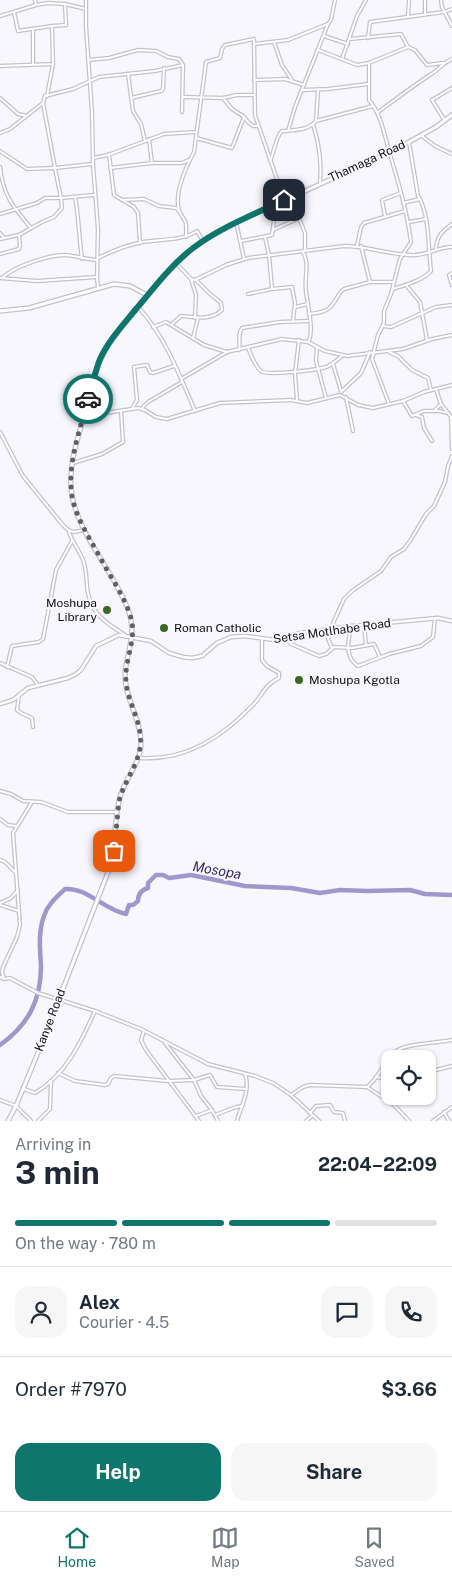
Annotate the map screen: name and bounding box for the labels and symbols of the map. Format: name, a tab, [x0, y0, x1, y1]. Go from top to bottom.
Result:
street label: Thamaga Road	[326, 137, 408, 185]
pin	[263, 179, 305, 221]
courier	[63, 374, 113, 424]
place label: Moshupa Library	[46, 596, 98, 624]
marker: Moshupa Library	[101, 604, 113, 616]
street label: Setsa Motlhabe Road	[272, 616, 392, 646]
place label: Roman Catholic	[174, 621, 262, 635]
marker: Roman Catholic	[158, 622, 170, 634]
place label: Moshupa Kgotla	[309, 673, 400, 687]
marker: Moshupa Kgotla	[293, 674, 305, 686]
pin	[93, 830, 135, 872]
water label: Mosopa	[191, 858, 243, 882]
street label: Kanye Road	[32, 987, 68, 1053]

